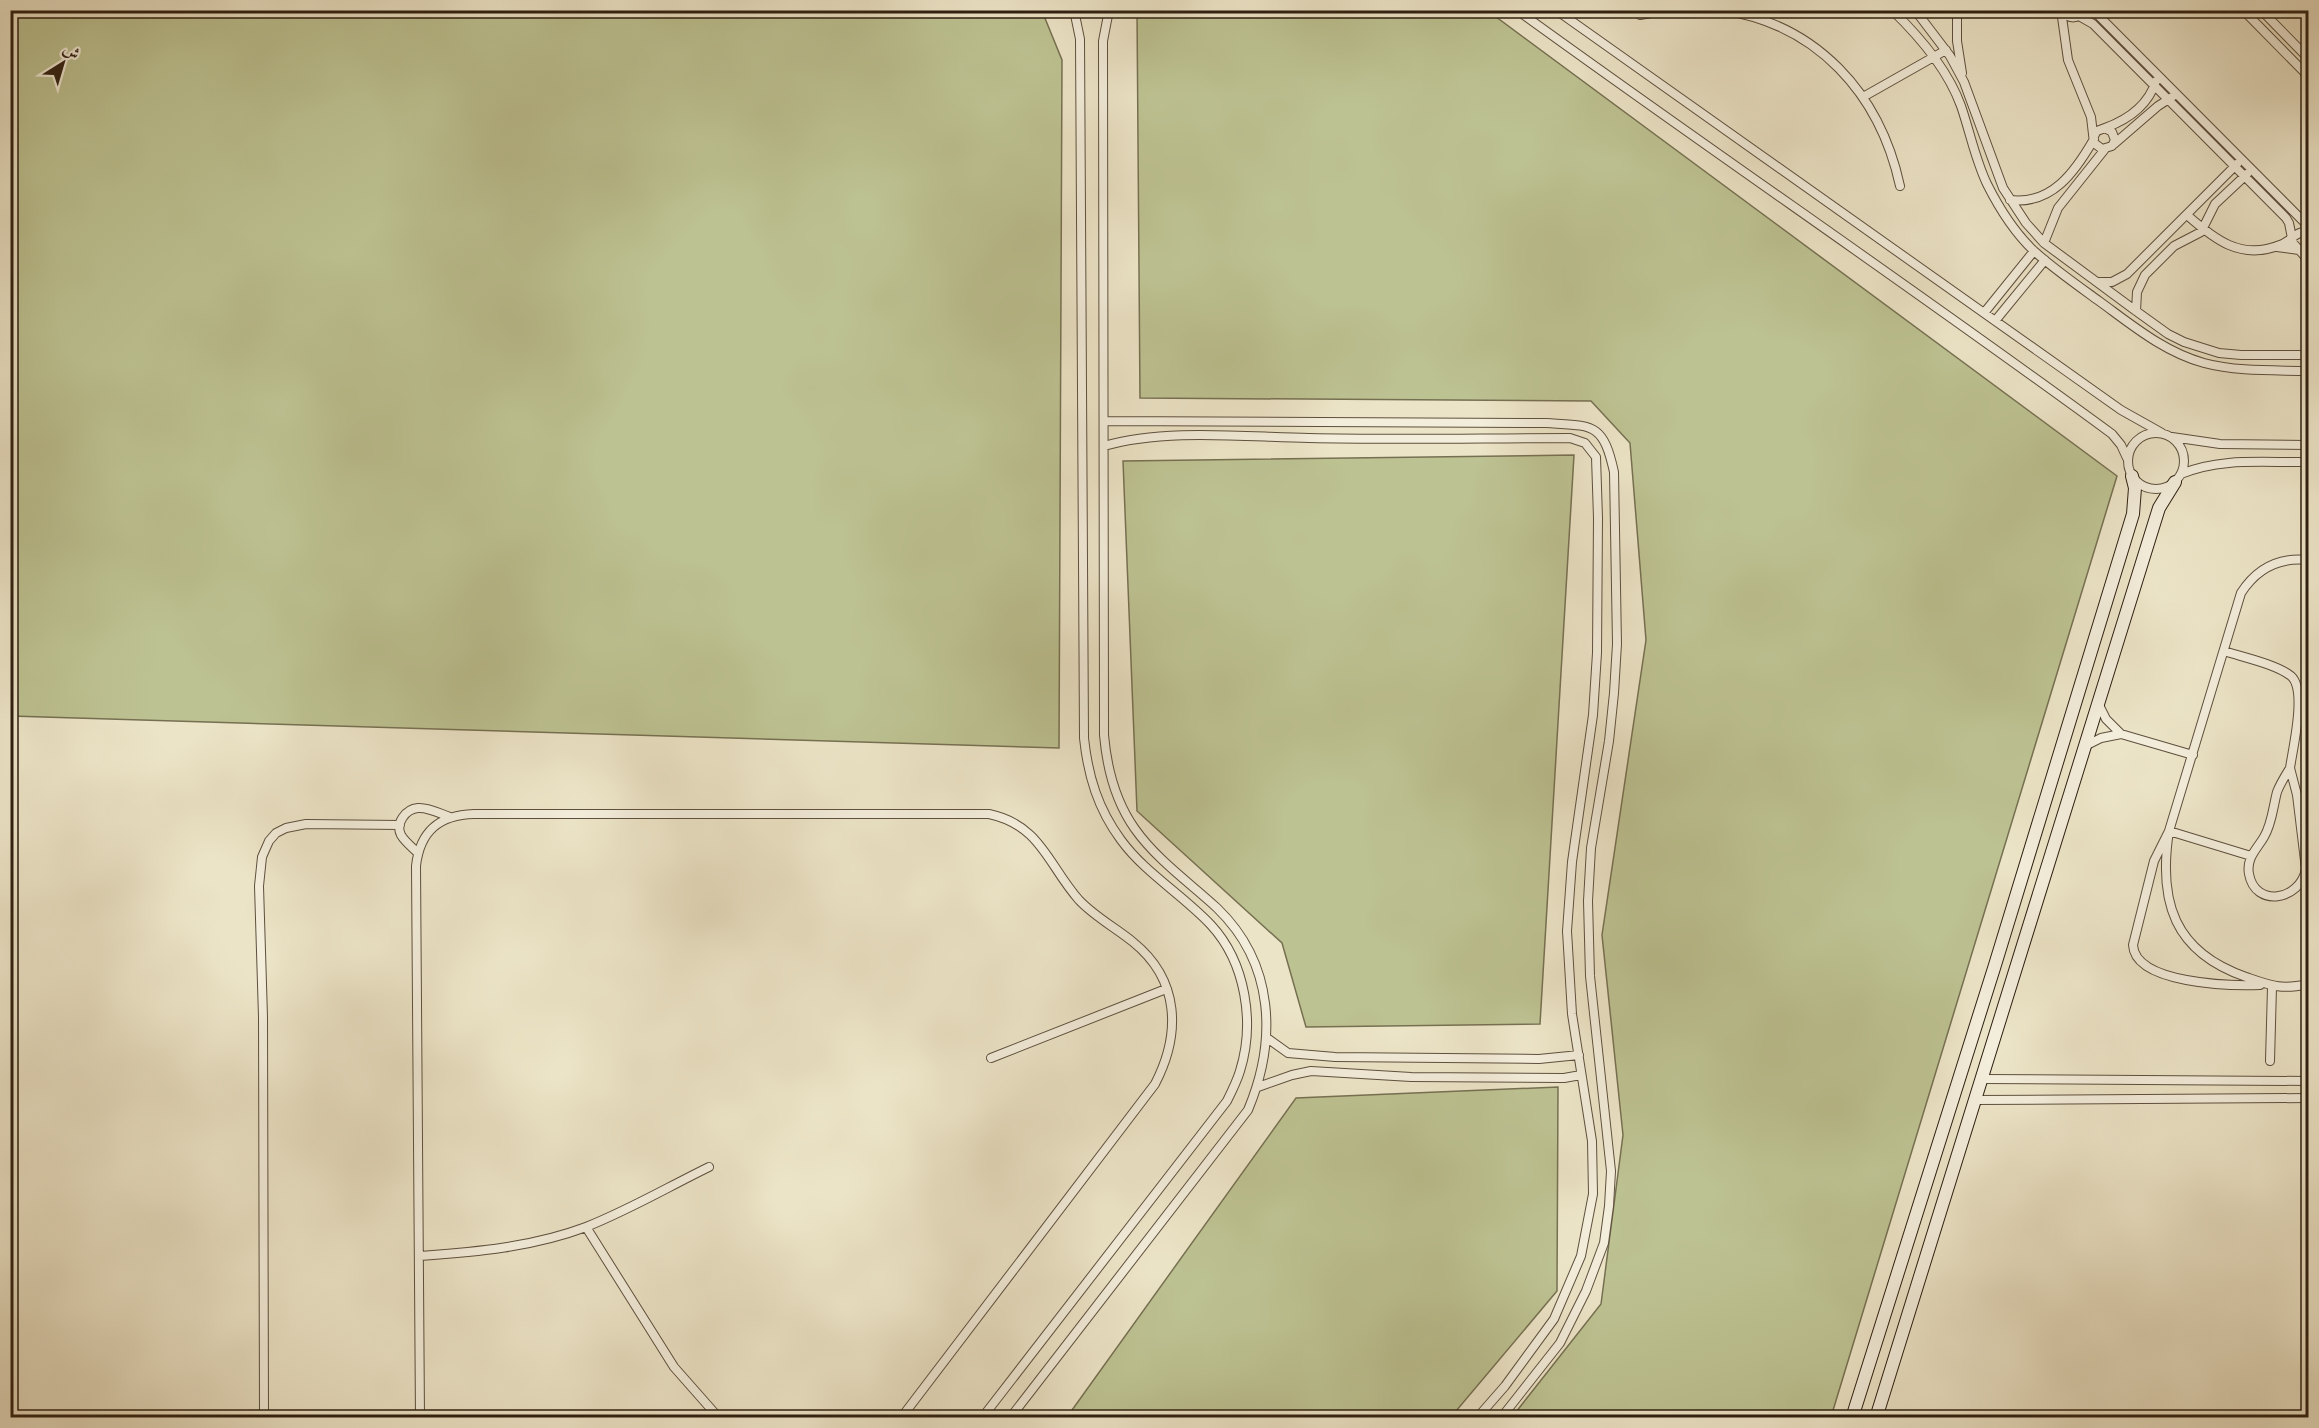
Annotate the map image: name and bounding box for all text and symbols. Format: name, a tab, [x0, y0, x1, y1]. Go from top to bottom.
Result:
north arrow	[33, 33, 93, 93]
text: ش	[59, 39, 84, 65]

